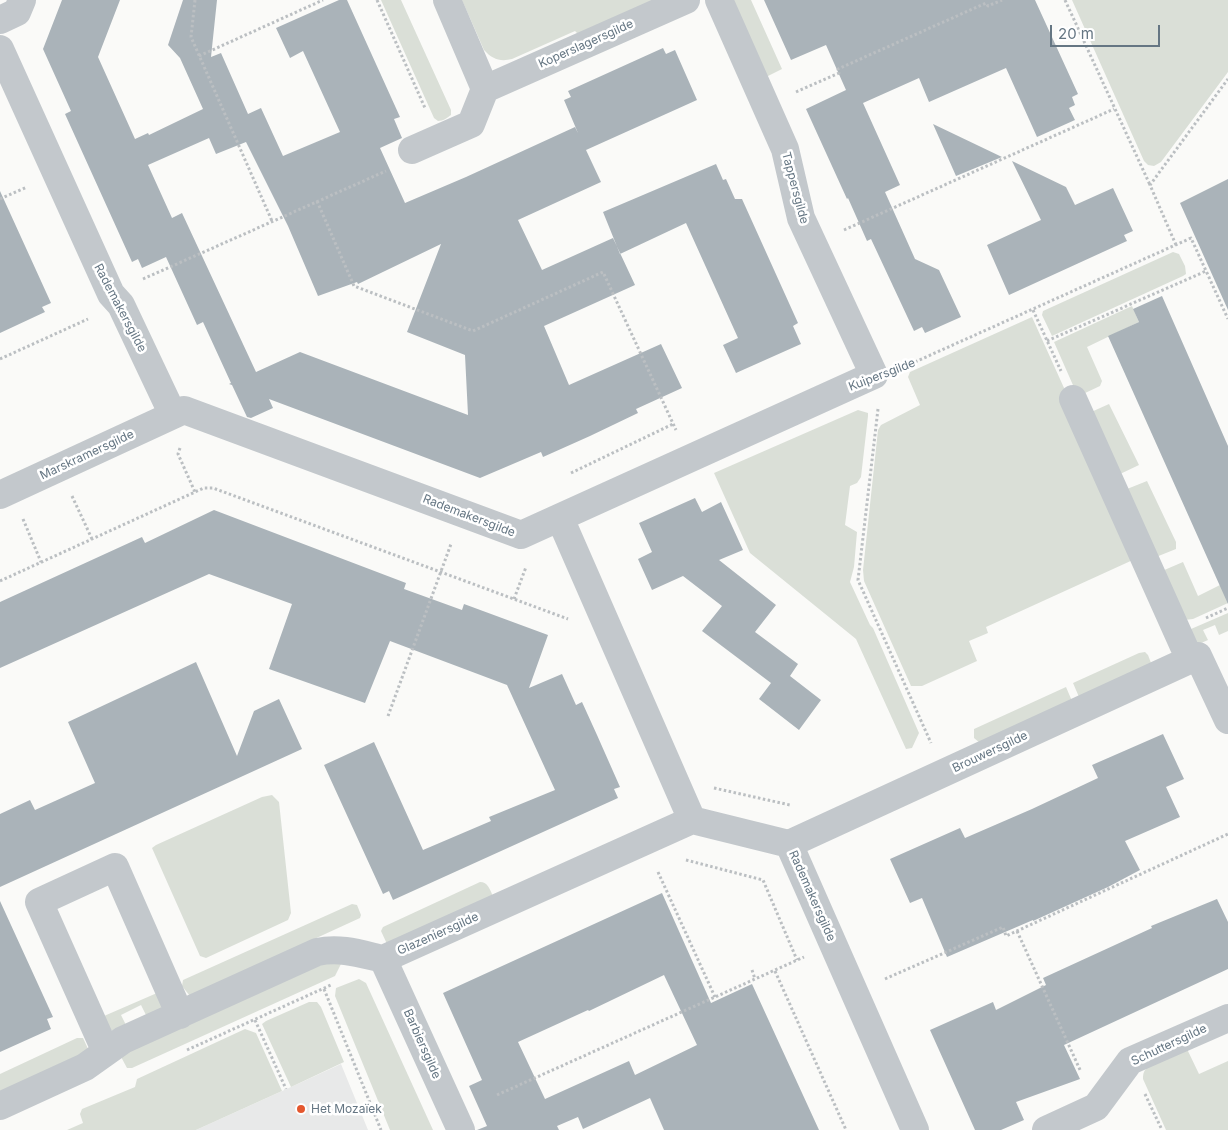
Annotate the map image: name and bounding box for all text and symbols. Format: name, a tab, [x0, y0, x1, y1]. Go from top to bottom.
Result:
scale bar	[1053, 15, 1163, 47]
street label: Koperslagersgilde	[536, 17, 636, 71]
text: 20 m	[1058, 24, 1094, 43]
street label: Tappersgilde	[779, 151, 811, 225]
street label: Rademakersgilde	[91, 261, 149, 355]
street label: Kuipersgilde	[847, 356, 917, 394]
street label: Marskramersgilde	[38, 427, 136, 483]
street label: Rademakersgilde	[421, 492, 517, 540]
street label: Brouwersgilde	[950, 728, 1030, 776]
street label: Rademakersgilde	[786, 848, 838, 944]
street label: Glazeniersgilde	[395, 910, 481, 958]
street label: Barbiersgilde	[400, 1007, 444, 1081]
street label: Schuttersgilde	[1129, 1021, 1209, 1069]
place label: Het Mozaïek	[311, 1102, 382, 1116]
marker: Het Mozaïek	[295, 1103, 307, 1115]

